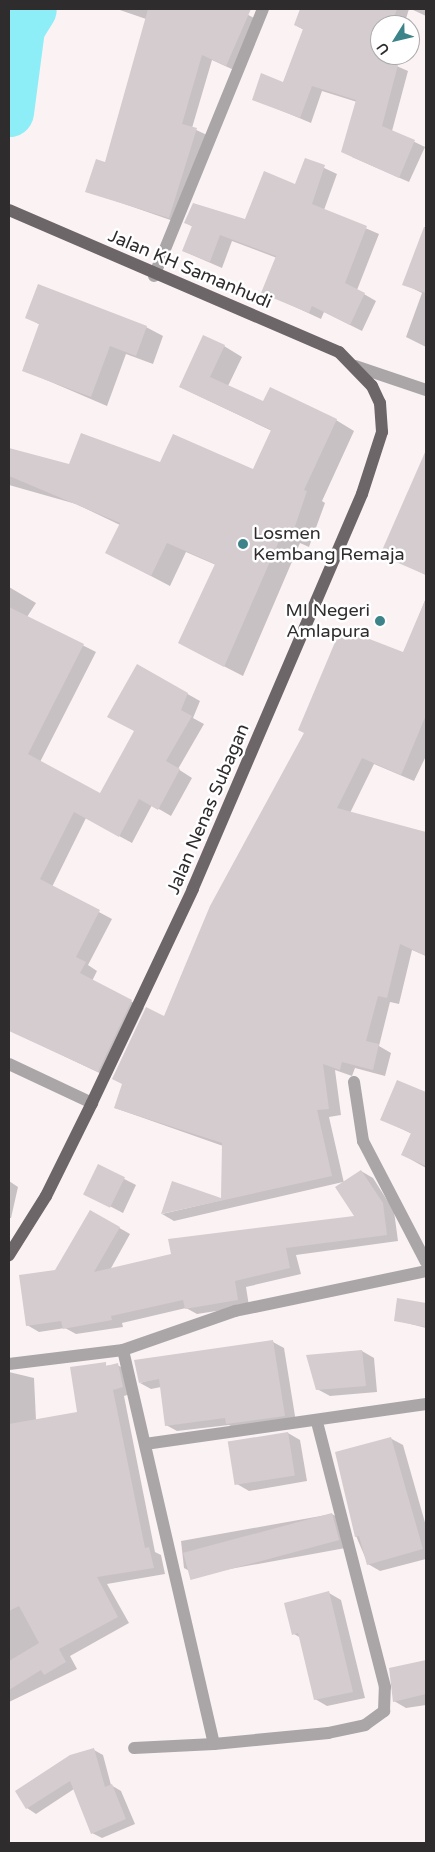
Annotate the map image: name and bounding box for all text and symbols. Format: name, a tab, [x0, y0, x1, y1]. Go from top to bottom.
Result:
north arrow	[370, 15, 420, 65]
text: U	[373, 39, 393, 58]
street label: Jalan KH Samanhudi	[105, 225, 275, 313]
place label: Losmen Kembang Remaja	[253, 523, 405, 566]
marker: Losmen Kembang Remaja	[237, 538, 249, 550]
place label: MI Negeri Amlapura	[285, 600, 370, 642]
marker: MI Negeri Amlapura	[374, 615, 386, 627]
street label: Jalan Nenas Subagan	[162, 720, 254, 898]

